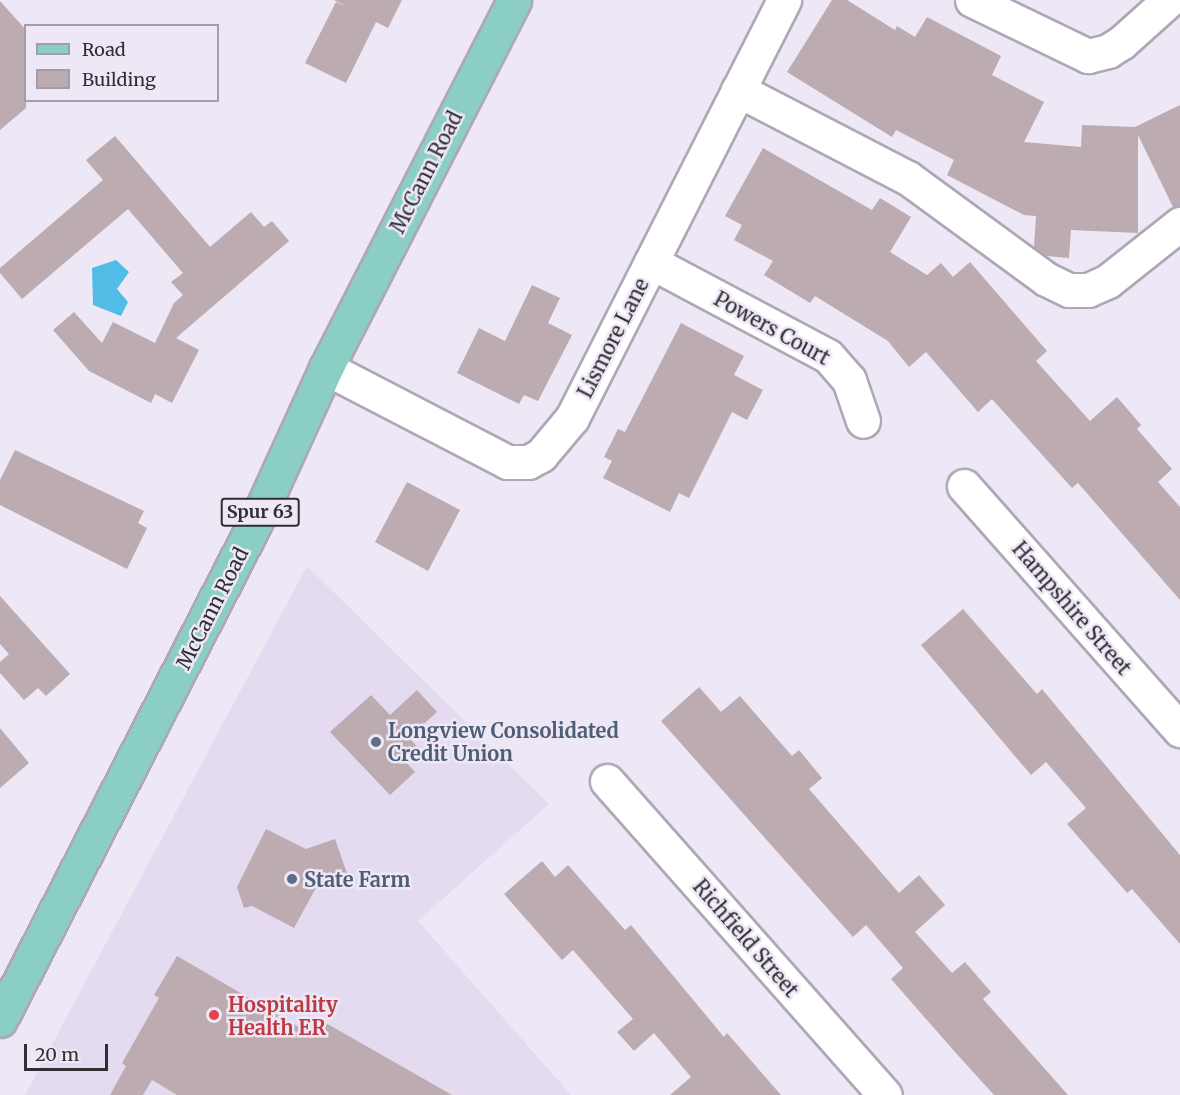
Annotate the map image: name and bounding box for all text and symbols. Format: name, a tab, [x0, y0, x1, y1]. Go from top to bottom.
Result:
legend	[24, 24, 219, 102]
text: Road	[82, 38, 126, 61]
text: Building	[82, 68, 156, 91]
street label: McCann Road	[385, 107, 467, 237]
street label: Lismore Lane	[573, 274, 653, 402]
street label: Powers Court	[710, 286, 834, 370]
road number: Spur 63	[220, 497, 300, 527]
street label: Hampshire Street	[1008, 537, 1136, 679]
street label: McCann Road	[171, 543, 253, 673]
place label: Longview Consolidated Credit Union	[388, 718, 619, 765]
marker: Longview Consolidated Credit Union	[369, 735, 383, 749]
place label: State Farm	[304, 867, 410, 891]
marker: State Farm	[285, 872, 299, 886]
street label: Richfield Street	[688, 874, 804, 1002]
place label: Hospitality Health ER	[228, 992, 338, 1039]
marker: Hospitality Health ER	[205, 1006, 223, 1024]
scale bar	[27, 1032, 111, 1070]
text: 20 m	[35, 1043, 79, 1066]

